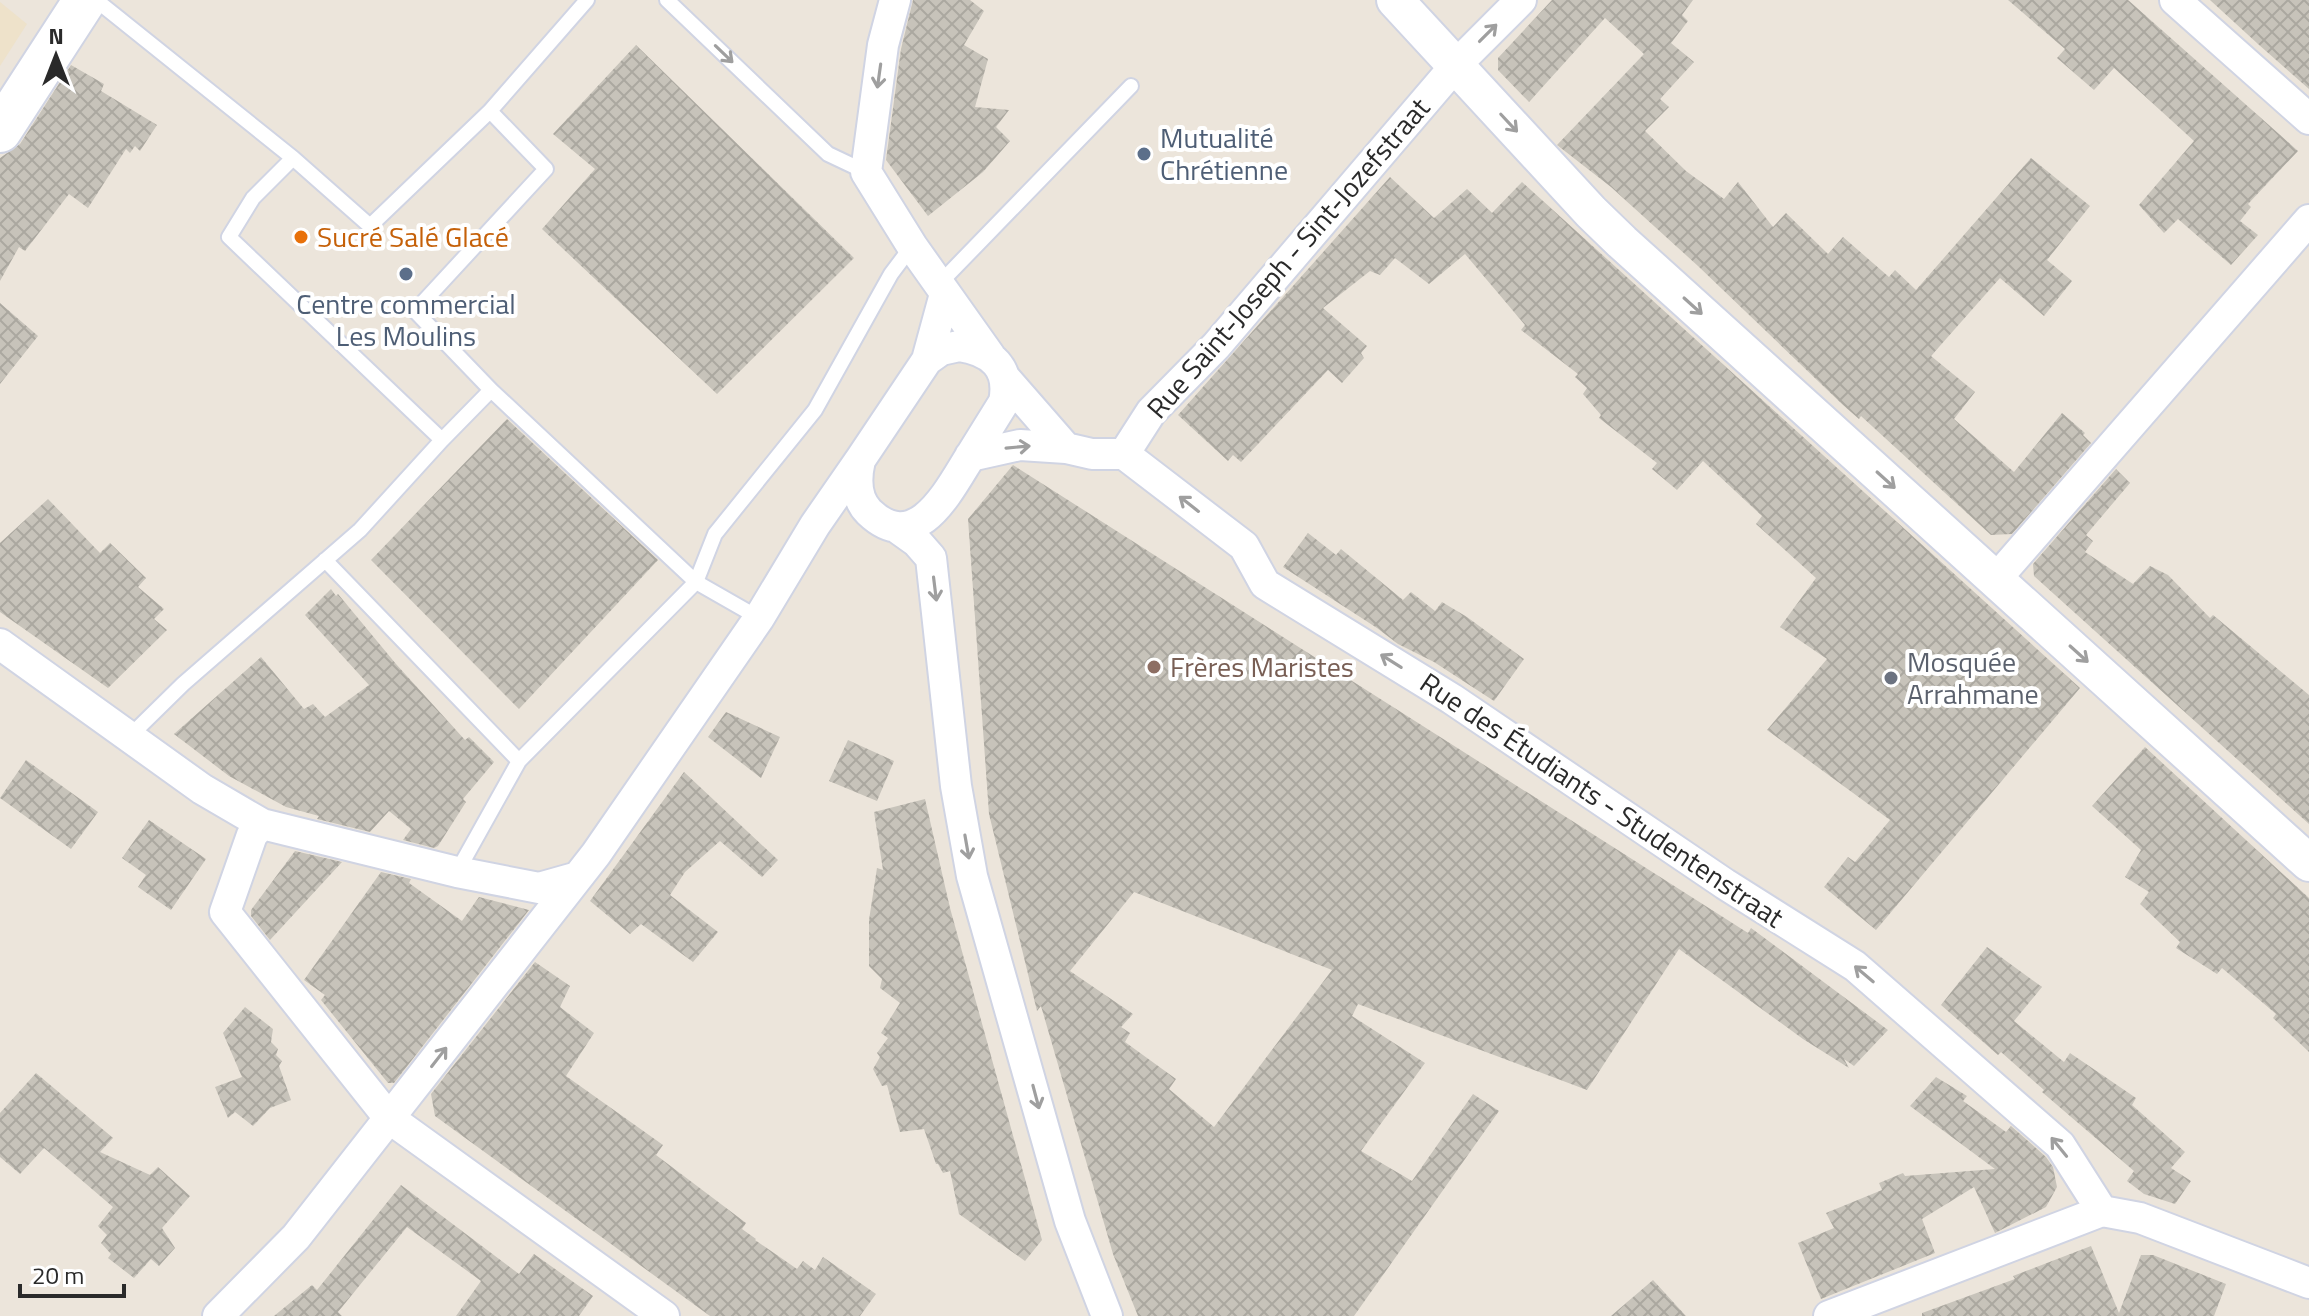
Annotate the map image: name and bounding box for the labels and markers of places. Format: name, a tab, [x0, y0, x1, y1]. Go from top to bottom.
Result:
place label: Mutualité Chrétienne	[1160, 116, 1288, 191]
marker: Mutualité Chrétienne	[1135, 145, 1153, 163]
place label: Sucré Salé Glacé	[317, 215, 509, 258]
marker: Sucré Salé Glacé	[292, 228, 310, 246]
marker: Centre commercial Les Moulins	[397, 265, 415, 283]
place label: Centre commercial Les Moulins	[296, 282, 516, 357]
place label: Mosquée Arrahmane	[1907, 640, 2039, 715]
place label: Frères Maristes	[1170, 645, 1354, 688]
marker: Frères Maristes	[1145, 658, 1163, 676]
marker: Mosquée Arrahmane	[1882, 669, 1900, 687]

